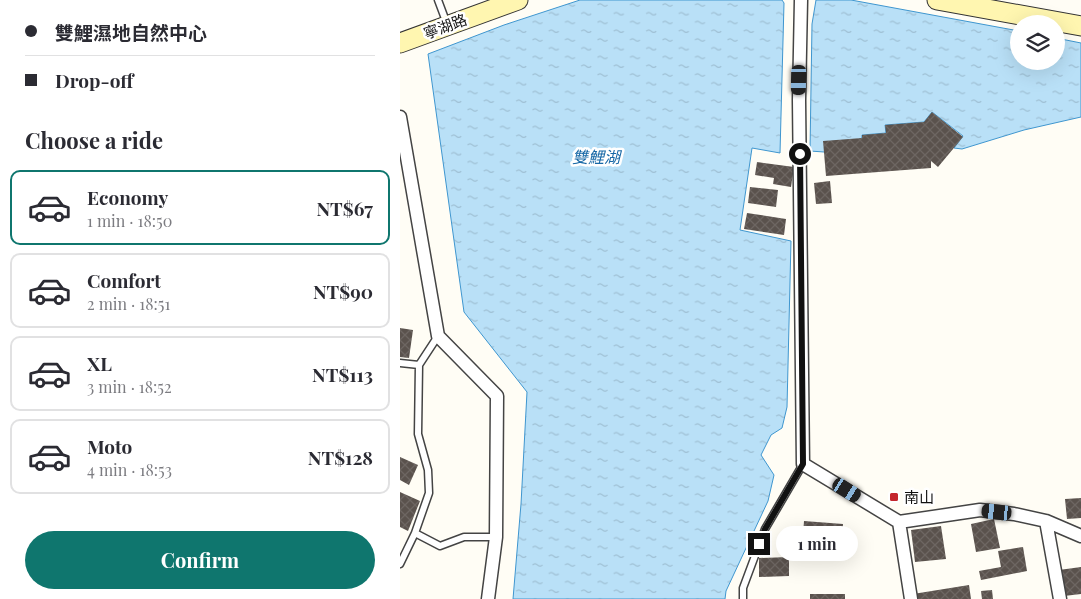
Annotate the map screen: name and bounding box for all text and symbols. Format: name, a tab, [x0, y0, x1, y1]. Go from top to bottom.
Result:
street label: 寧湖路	[420, 9, 470, 43]
map controls	[1010, 15, 1065, 70]
button: layers	[1010, 15, 1065, 70]
text: 雙鯉濕地自然中心	[55, 19, 207, 45]
car	[791, 65, 806, 95]
text: Drop-off	[55, 67, 133, 93]
text: Choose a ride	[25, 125, 163, 155]
route start	[789, 143, 811, 165]
water label: 雙鯉湖	[572, 146, 623, 167]
text: Economy	[87, 184, 168, 210]
icon: car	[27, 185, 72, 230]
text: NT$67	[316, 195, 373, 221]
text: 1 min · 18:50	[87, 210, 172, 231]
text: Comfort	[87, 267, 161, 293]
icon: car	[27, 268, 72, 313]
text: NT$90	[313, 278, 373, 304]
text: 2 min · 18:51	[87, 293, 170, 314]
text: XL	[87, 350, 112, 376]
icon: car	[27, 351, 72, 396]
text: NT$113	[312, 361, 373, 387]
text: 3 min · 18:52	[87, 376, 172, 397]
text: Moto	[87, 433, 132, 459]
icon: car	[27, 434, 72, 479]
text: NT$128	[308, 444, 373, 470]
text: 4 min · 18:53	[87, 459, 172, 480]
car	[830, 476, 863, 504]
place label: 南山	[904, 487, 934, 507]
marker: 南山	[888, 491, 900, 503]
car	[981, 503, 1012, 521]
callout: 1 min	[776, 526, 859, 562]
button: Confirm	[25, 531, 375, 589]
route end	[748, 533, 770, 555]
text: 1 min	[797, 533, 837, 554]

